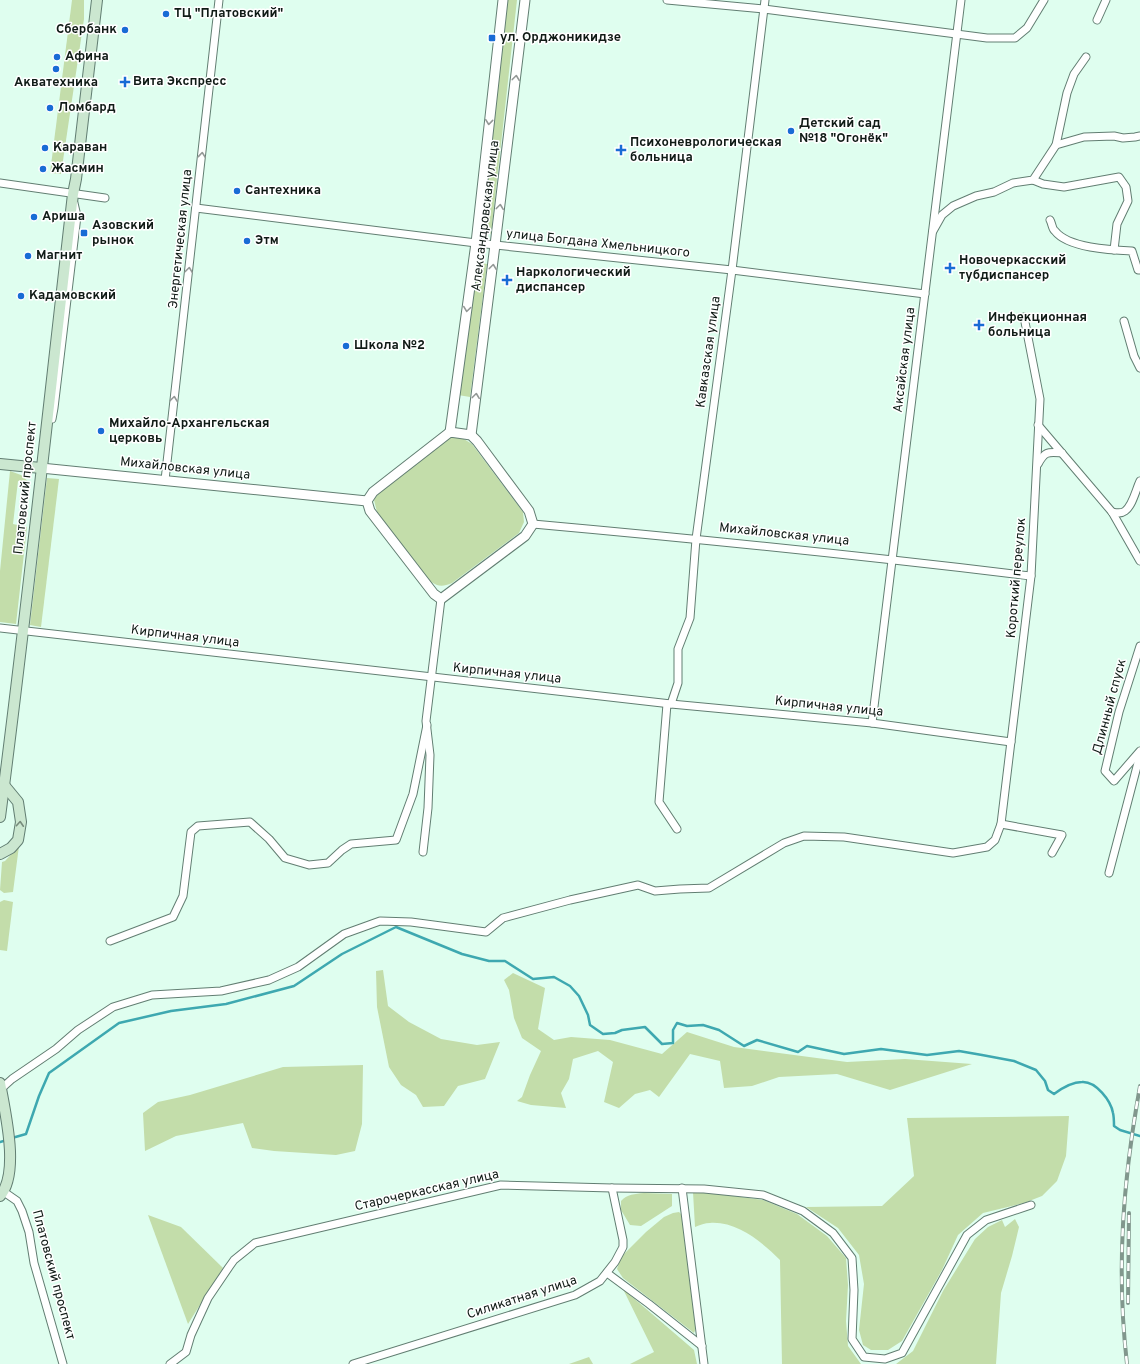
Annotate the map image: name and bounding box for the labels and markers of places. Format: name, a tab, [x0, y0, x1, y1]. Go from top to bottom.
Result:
place label: ТЦ "Платовский"	[174, 6, 284, 22]
marker: ТЦ "Платовский"	[161, 9, 171, 19]
place label: Сбербанк	[56, 22, 117, 38]
marker: Сбербанк	[120, 25, 130, 35]
place label: ул. Орджоникидзе	[500, 30, 621, 46]
marker: ул. Орджоникидзе	[487, 33, 497, 43]
place label: Афина	[65, 49, 109, 65]
marker: Афина	[52, 52, 62, 62]
marker: Акватехника	[51, 64, 61, 74]
place label: Вита Экспресс	[133, 74, 226, 90]
place label: Акватехника	[14, 75, 98, 91]
marker: Вита Экспресс	[120, 77, 130, 87]
place label: Ломбард	[58, 100, 116, 116]
marker: Ломбард	[45, 103, 55, 113]
place label: Детский сад №18 "Огонёк"	[799, 116, 888, 147]
marker: Детский сад №18 "Огонёк"	[786, 126, 796, 136]
place label: Психоневрологическая больница	[630, 135, 782, 166]
place label: Караван	[53, 140, 107, 156]
marker: Караван	[40, 143, 50, 153]
marker: Психоневрологическая больница	[615, 144, 627, 156]
place label: Жасмин	[51, 161, 104, 177]
marker: Жасмин	[38, 164, 48, 174]
place label: Сантехника	[245, 183, 321, 199]
marker: Сантехника	[232, 186, 242, 196]
place label: Ариша	[42, 209, 85, 225]
marker: Ариша	[29, 212, 39, 222]
place label: Азовский рынок	[92, 218, 154, 249]
marker: Азовский рынок	[79, 228, 89, 238]
place label: Этм	[255, 233, 279, 249]
marker: Этм	[242, 236, 252, 246]
place label: Магнит	[36, 248, 82, 264]
marker: Магнит	[23, 251, 33, 261]
place label: Новочеркасский тубдиспансер	[959, 253, 1066, 284]
marker: Новочеркасский тубдиспансер	[944, 262, 956, 274]
place label: Наркологический диспансер	[516, 265, 631, 296]
marker: Наркологический диспансер	[501, 274, 513, 286]
place label: Кадамовский	[29, 288, 116, 304]
marker: Кадамовский	[16, 291, 26, 301]
place label: Инфекционная больница	[988, 310, 1087, 341]
marker: Инфекционная больница	[973, 319, 985, 331]
place label: Школа №2	[354, 338, 425, 354]
marker: Школа №2	[341, 341, 351, 351]
place label: Михайло-Архангельская церковь	[109, 416, 270, 447]
marker: Михайло-Архангельская церковь	[96, 426, 106, 436]

